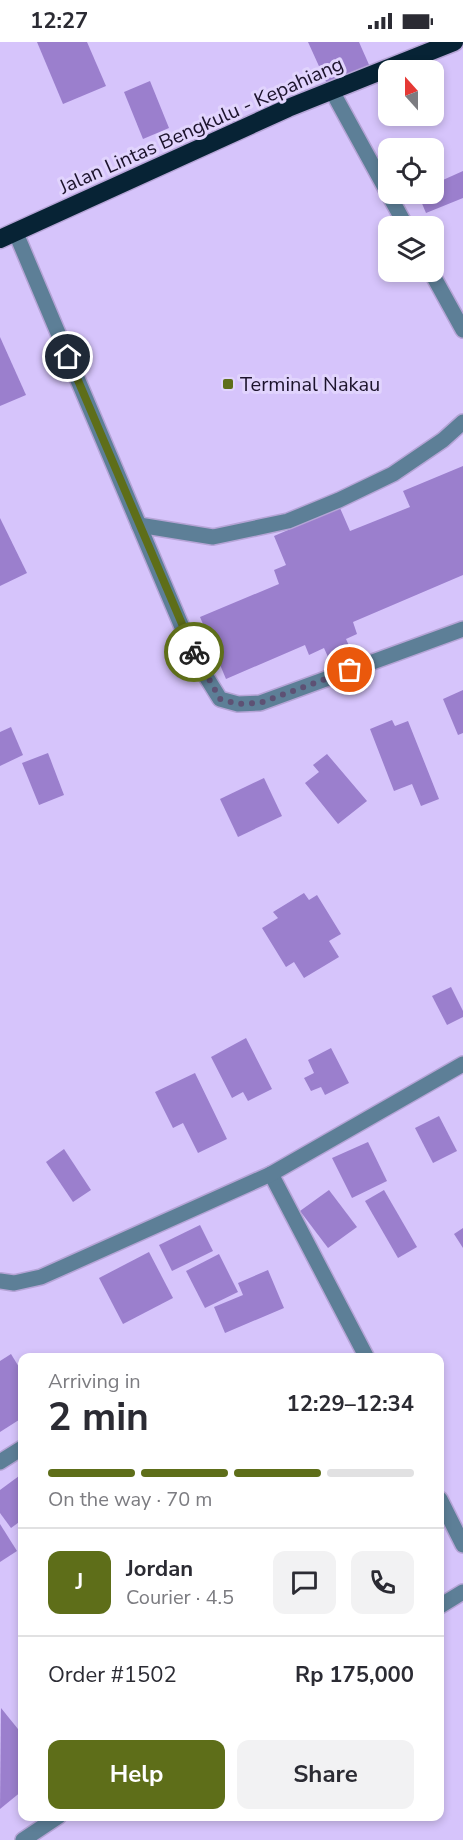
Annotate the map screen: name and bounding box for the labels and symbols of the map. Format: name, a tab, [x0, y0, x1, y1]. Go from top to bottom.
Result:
street label: Jalan Lintas Bengkulu - Kepahiang	[54, 50, 348, 201]
north arrow	[378, 60, 444, 126]
pin	[42, 331, 93, 382]
place label: Terminal Nakau	[240, 371, 380, 398]
marker: Terminal Nakau	[221, 377, 235, 391]
courier	[164, 622, 224, 682]
pin	[324, 644, 375, 695]

